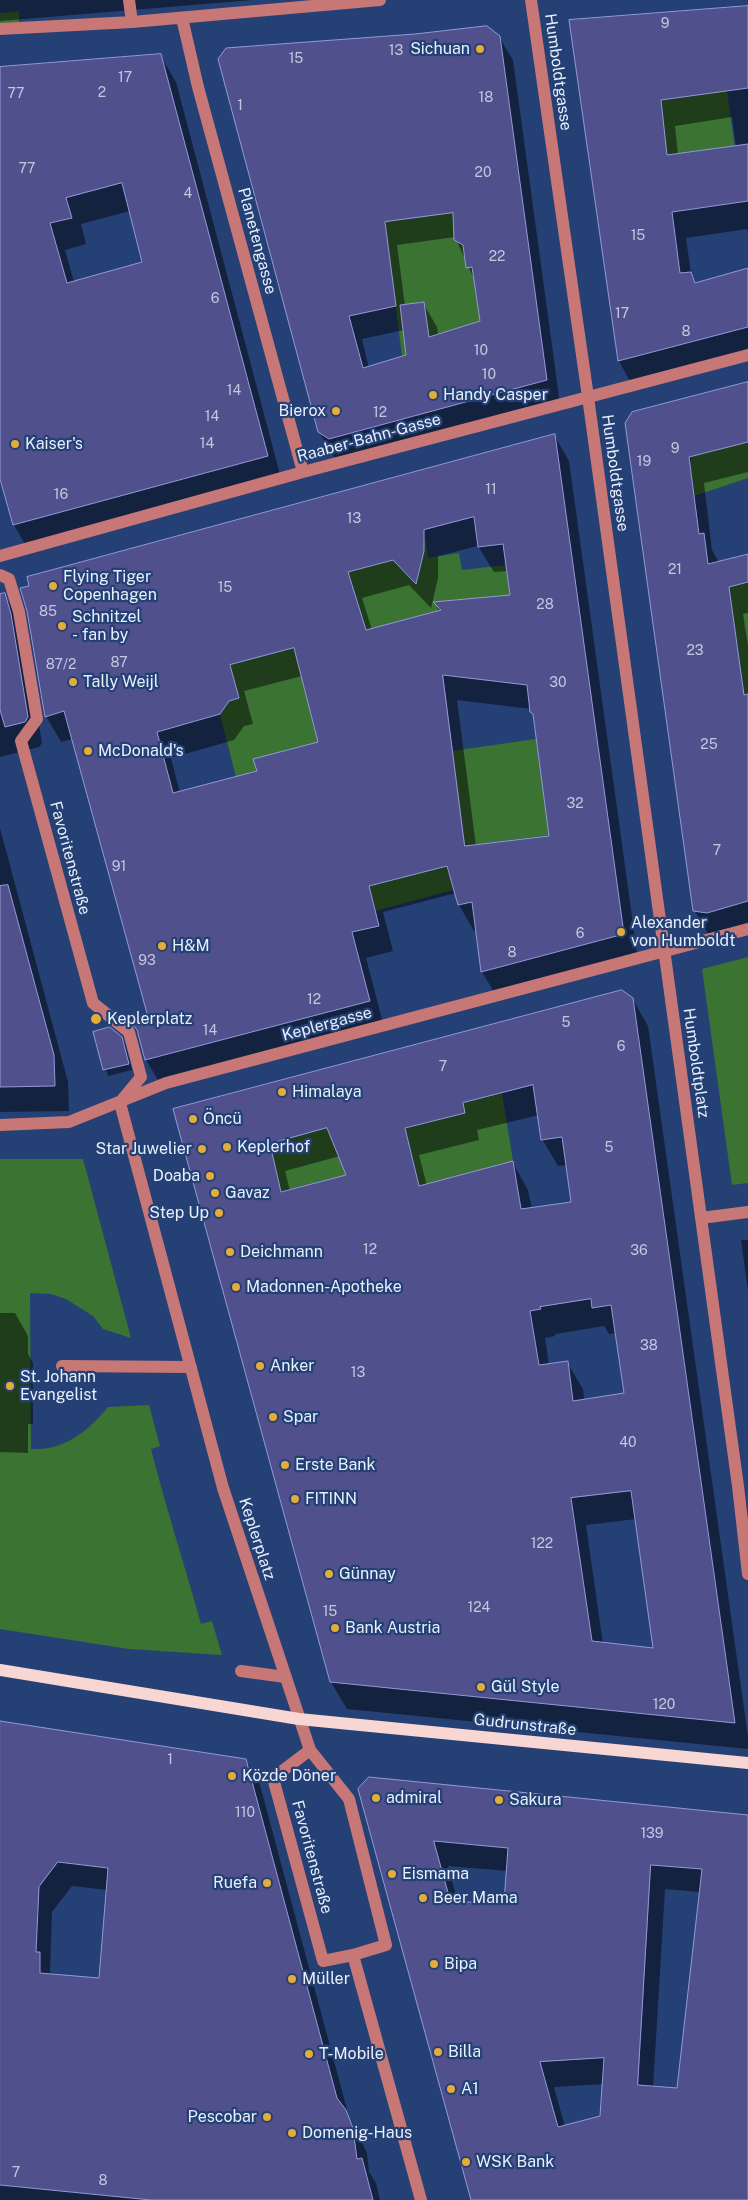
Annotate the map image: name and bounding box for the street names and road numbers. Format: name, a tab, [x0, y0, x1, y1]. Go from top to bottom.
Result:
street label: Humboldtgasse	[540, 12, 576, 132]
street label: Planetengasse	[234, 186, 280, 296]
street label: Raaber-Bahn-Gasse	[295, 410, 443, 466]
street label: Humboldtgasse	[597, 413, 633, 533]
street label: Favoritenstraße	[46, 799, 94, 917]
street label: Keplergasse	[280, 1003, 374, 1045]
street label: Humboldtplatz	[679, 1007, 713, 1119]
street label: Keplerplatz	[235, 1495, 279, 1583]
street label: Gudrunstraße	[473, 1710, 577, 1740]
street label: Favoritenstraße	[288, 1798, 336, 1916]

